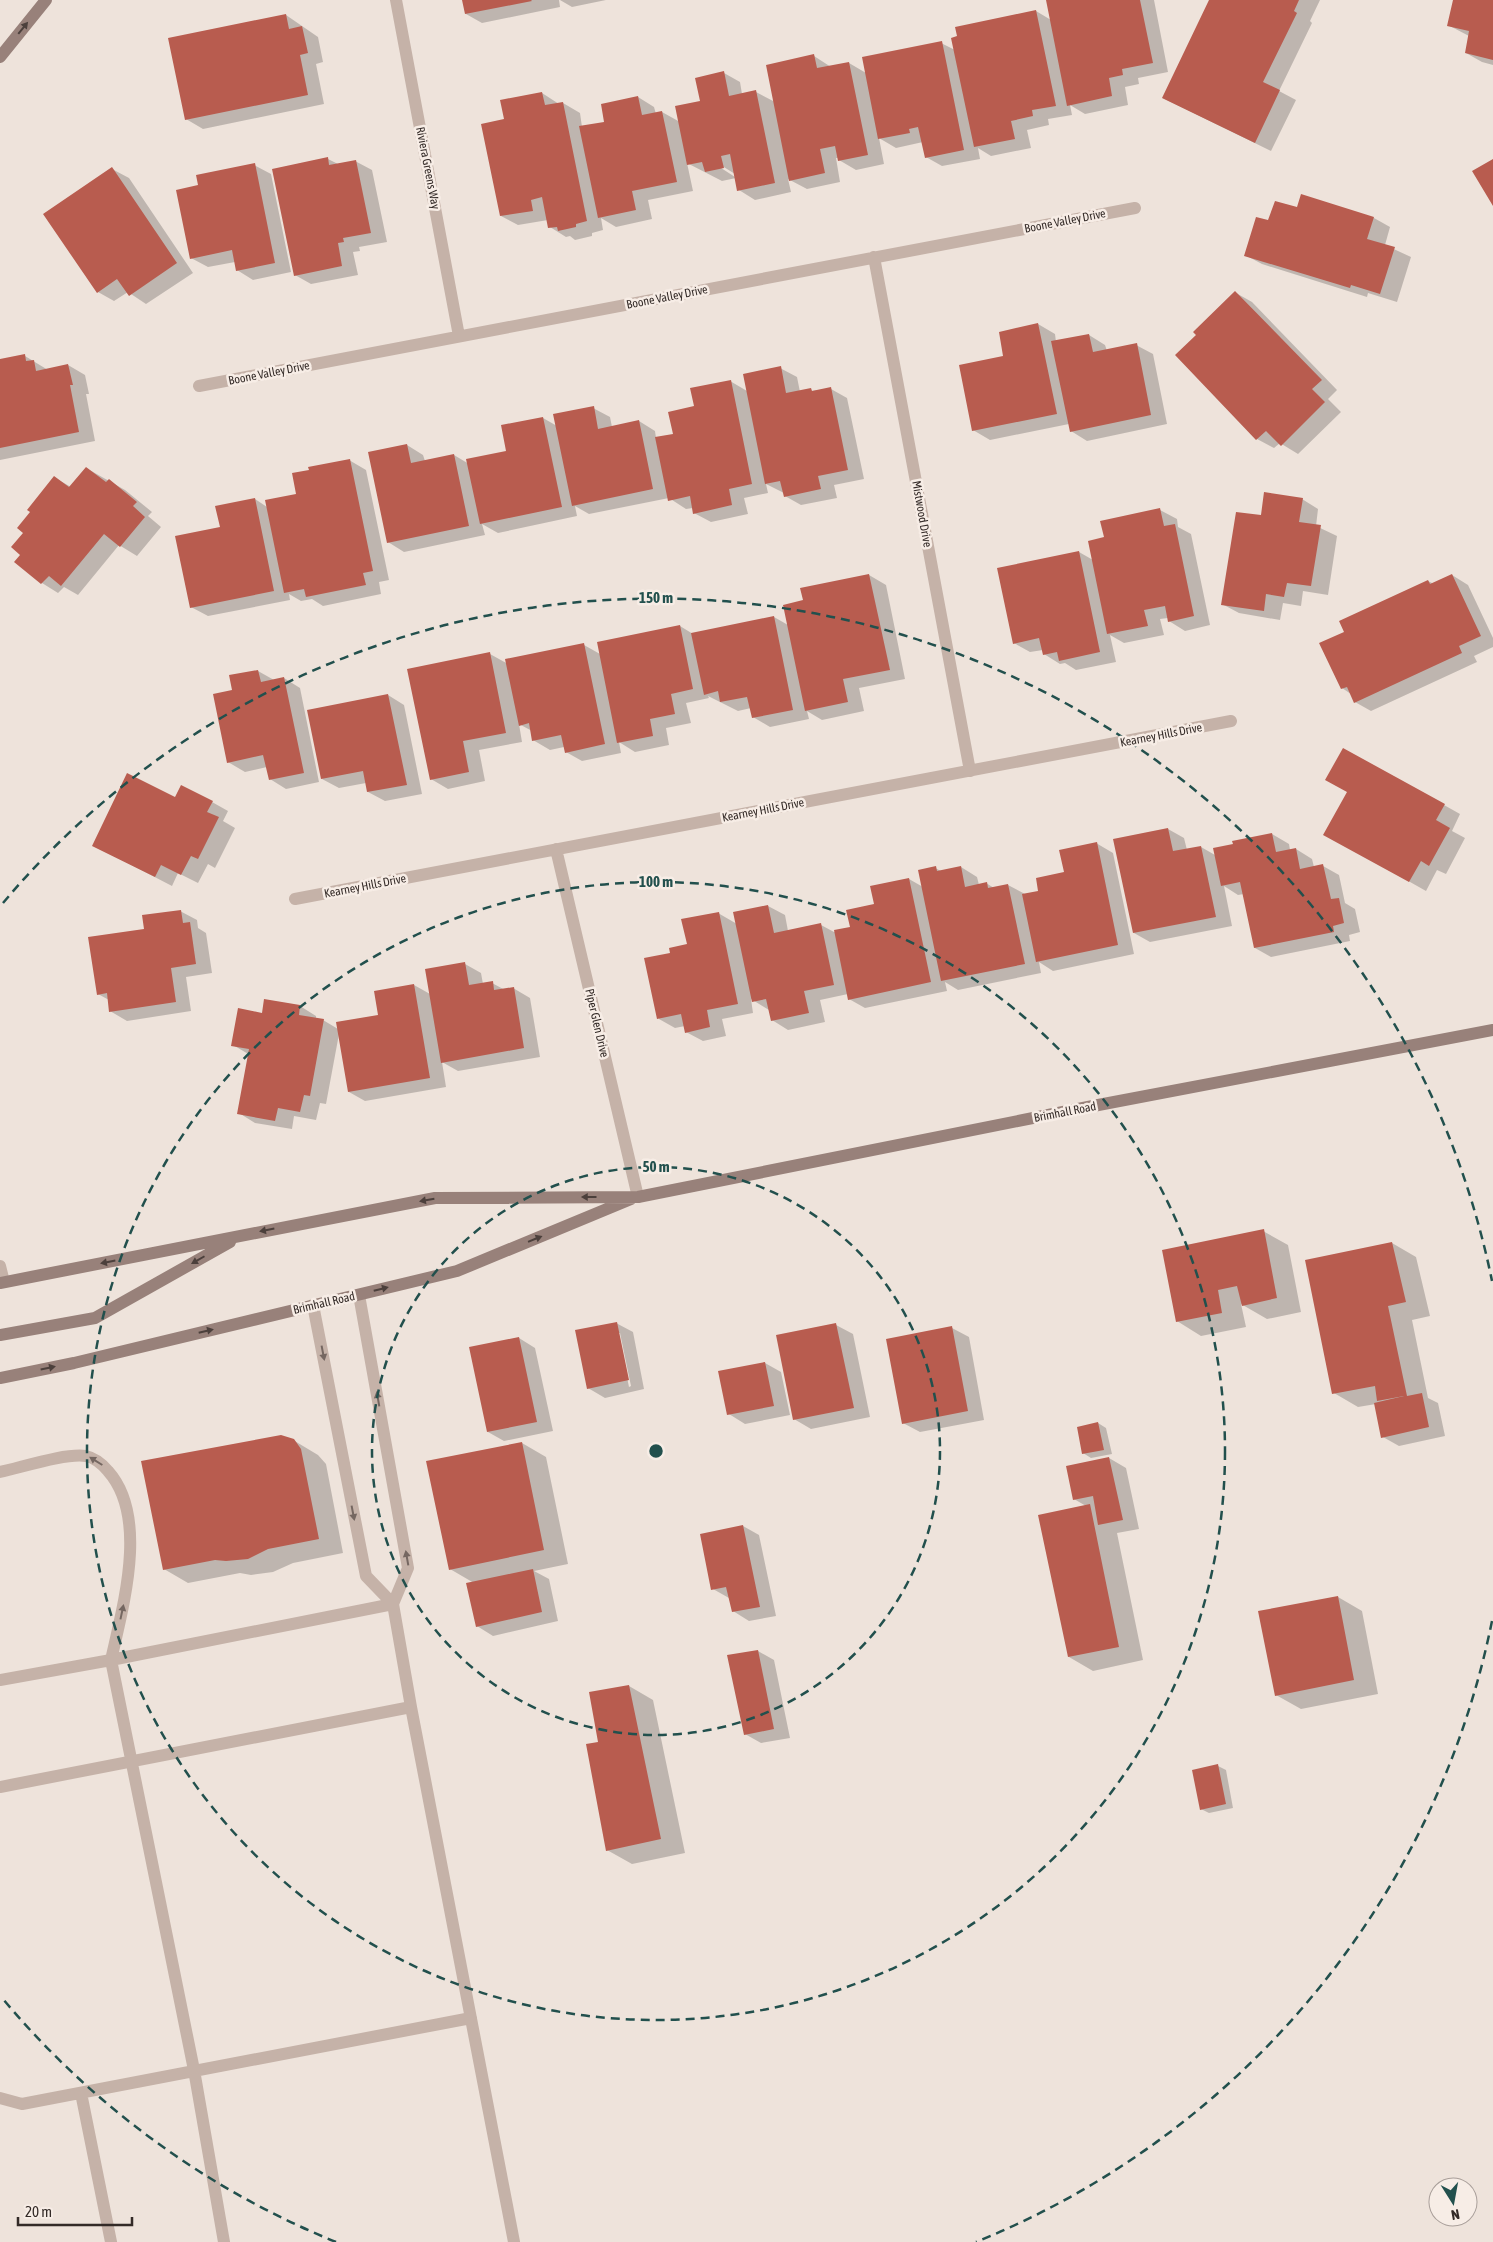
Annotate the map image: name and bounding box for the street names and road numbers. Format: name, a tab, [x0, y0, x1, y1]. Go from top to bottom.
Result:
street label: Riviera Greens Way	[413, 126, 443, 210]
street label: Boone Valley Drive	[1023, 206, 1107, 236]
street label: Boone Valley Drive	[625, 282, 709, 312]
street label: Boone Valley Drive	[227, 358, 311, 388]
street label: Mistwood Drive	[909, 480, 935, 548]
street label: Kearney Hills Drive	[1119, 720, 1203, 750]
street label: Kearney Hills Drive	[721, 795, 805, 825]
street label: Kearney Hills Drive	[323, 871, 407, 901]
street label: Piper Glen Drive	[582, 987, 612, 1059]
street label: Brimhall Road	[1033, 1099, 1097, 1125]
street label: Brimhall Road	[292, 1289, 356, 1317]

